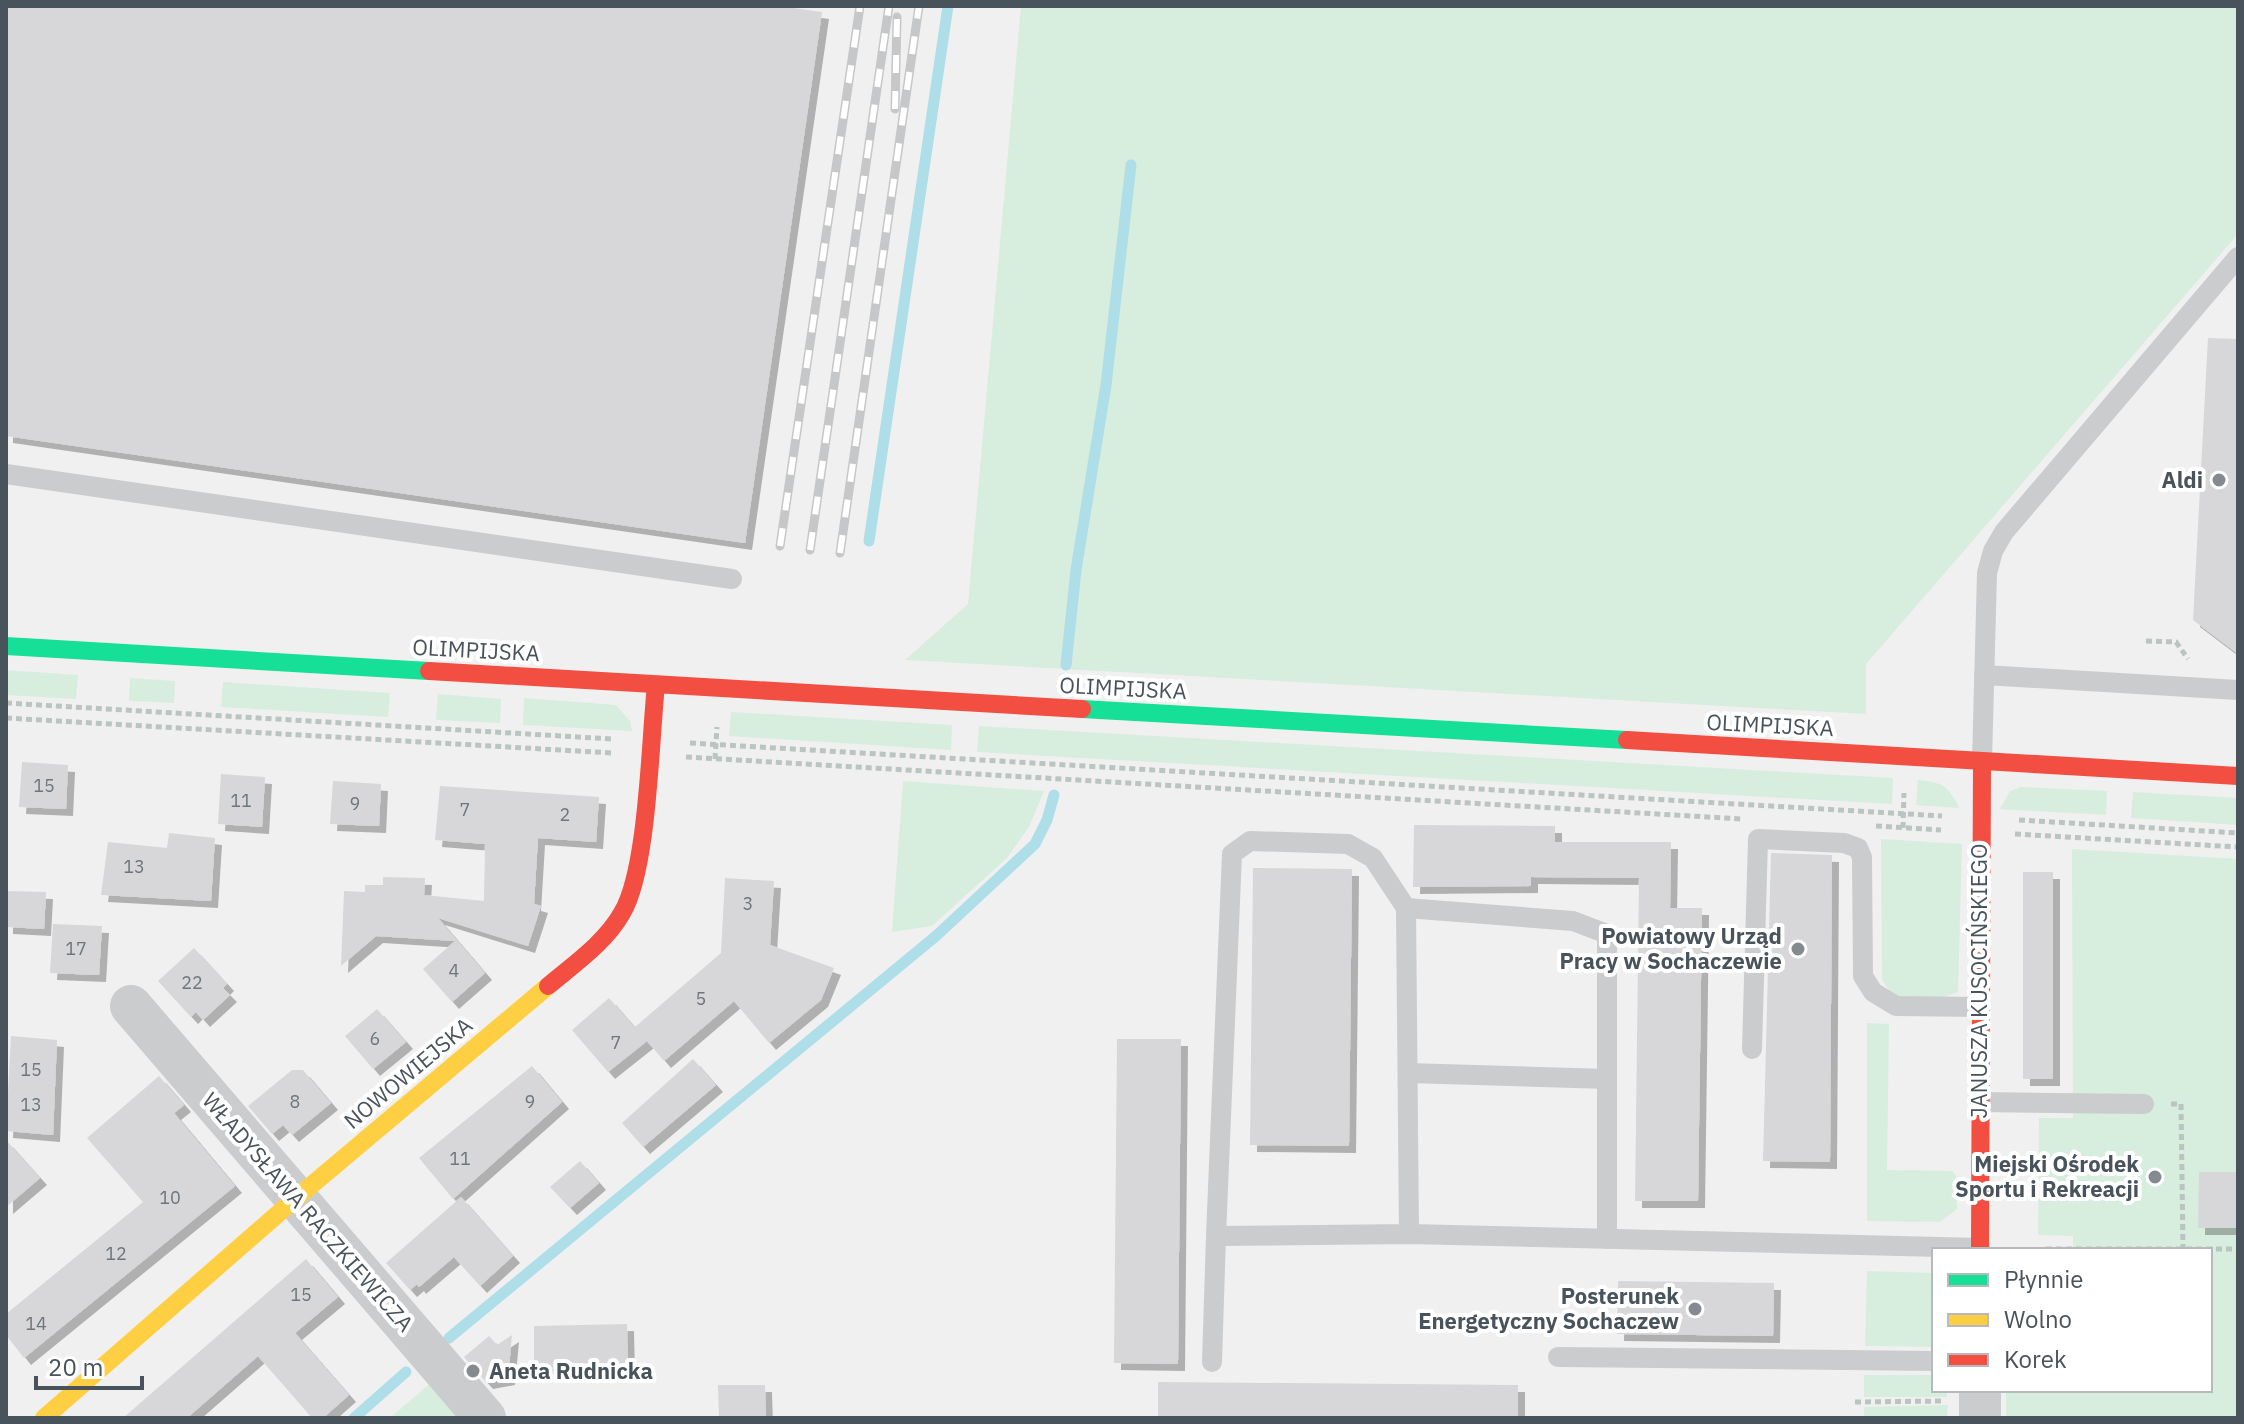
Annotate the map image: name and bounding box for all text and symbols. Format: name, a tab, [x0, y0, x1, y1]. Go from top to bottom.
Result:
place label: Aldi	[2162, 465, 2203, 494]
marker: Aldi	[2210, 471, 2228, 489]
street label: OLIMPIJSKA	[412, 632, 540, 667]
street label: OLIMPIJSKA	[1059, 670, 1187, 705]
street label: OLIMPIJSKA	[1706, 707, 1834, 742]
house number: 15	[33, 774, 55, 797]
house number: 11	[230, 789, 252, 812]
house number: 9	[350, 792, 360, 815]
house number: 7	[460, 798, 470, 821]
house number: 2	[560, 803, 570, 826]
street label: JANUSZA KUSOCIŃSKIEGO	[1964, 844, 1993, 1118]
house number: 13	[123, 855, 145, 878]
house number: 3	[743, 892, 753, 915]
place label: Powiatowy Urząd Pracy w Sochaczewie	[1560, 921, 1782, 975]
house number: 17	[65, 937, 87, 960]
marker: Powiatowy Urząd Pracy w Sochaczewie	[1789, 940, 1807, 958]
house number: 4	[449, 959, 460, 982]
house number: 22	[181, 971, 203, 994]
house number: 5	[696, 987, 706, 1010]
street label: NOWOWIEJSKA	[337, 1010, 478, 1135]
house number: 6	[370, 1027, 380, 1050]
house number: 7	[611, 1031, 621, 1054]
house number: 15	[20, 1058, 42, 1081]
street label: WŁADYSŁAWA RACZKIEWICZA	[196, 1086, 420, 1337]
house number: 8	[290, 1090, 300, 1113]
house number: 9	[525, 1090, 535, 1113]
house number: 13	[20, 1093, 42, 1116]
house number: 11	[449, 1147, 471, 1170]
place label: Miejski Ośrodek Sportu i Rekreacji	[1955, 1149, 2139, 1203]
marker: Miejski Ośrodek Sportu i Rekreacji	[2146, 1168, 2164, 1186]
house number: 10	[159, 1186, 181, 1209]
house number: 12	[105, 1242, 127, 1265]
legend	[1932, 1248, 2212, 1392]
text: Płynnie	[2004, 1263, 2083, 1295]
place label: Posterunek Energetyczny Sochaczew	[1418, 1281, 1679, 1335]
house number: 15	[290, 1283, 312, 1306]
marker: Posterunek Energetyczny Sochaczew	[1686, 1300, 1704, 1318]
text: Wolno	[2004, 1303, 2072, 1335]
house number: 14	[25, 1312, 47, 1335]
scale bar	[36, 1340, 142, 1390]
text: Korek	[2004, 1343, 2067, 1375]
text: 20 m	[48, 1351, 103, 1383]
place label: Aneta Rudnicka	[489, 1356, 653, 1385]
marker: Aneta Rudnicka	[464, 1362, 482, 1380]

